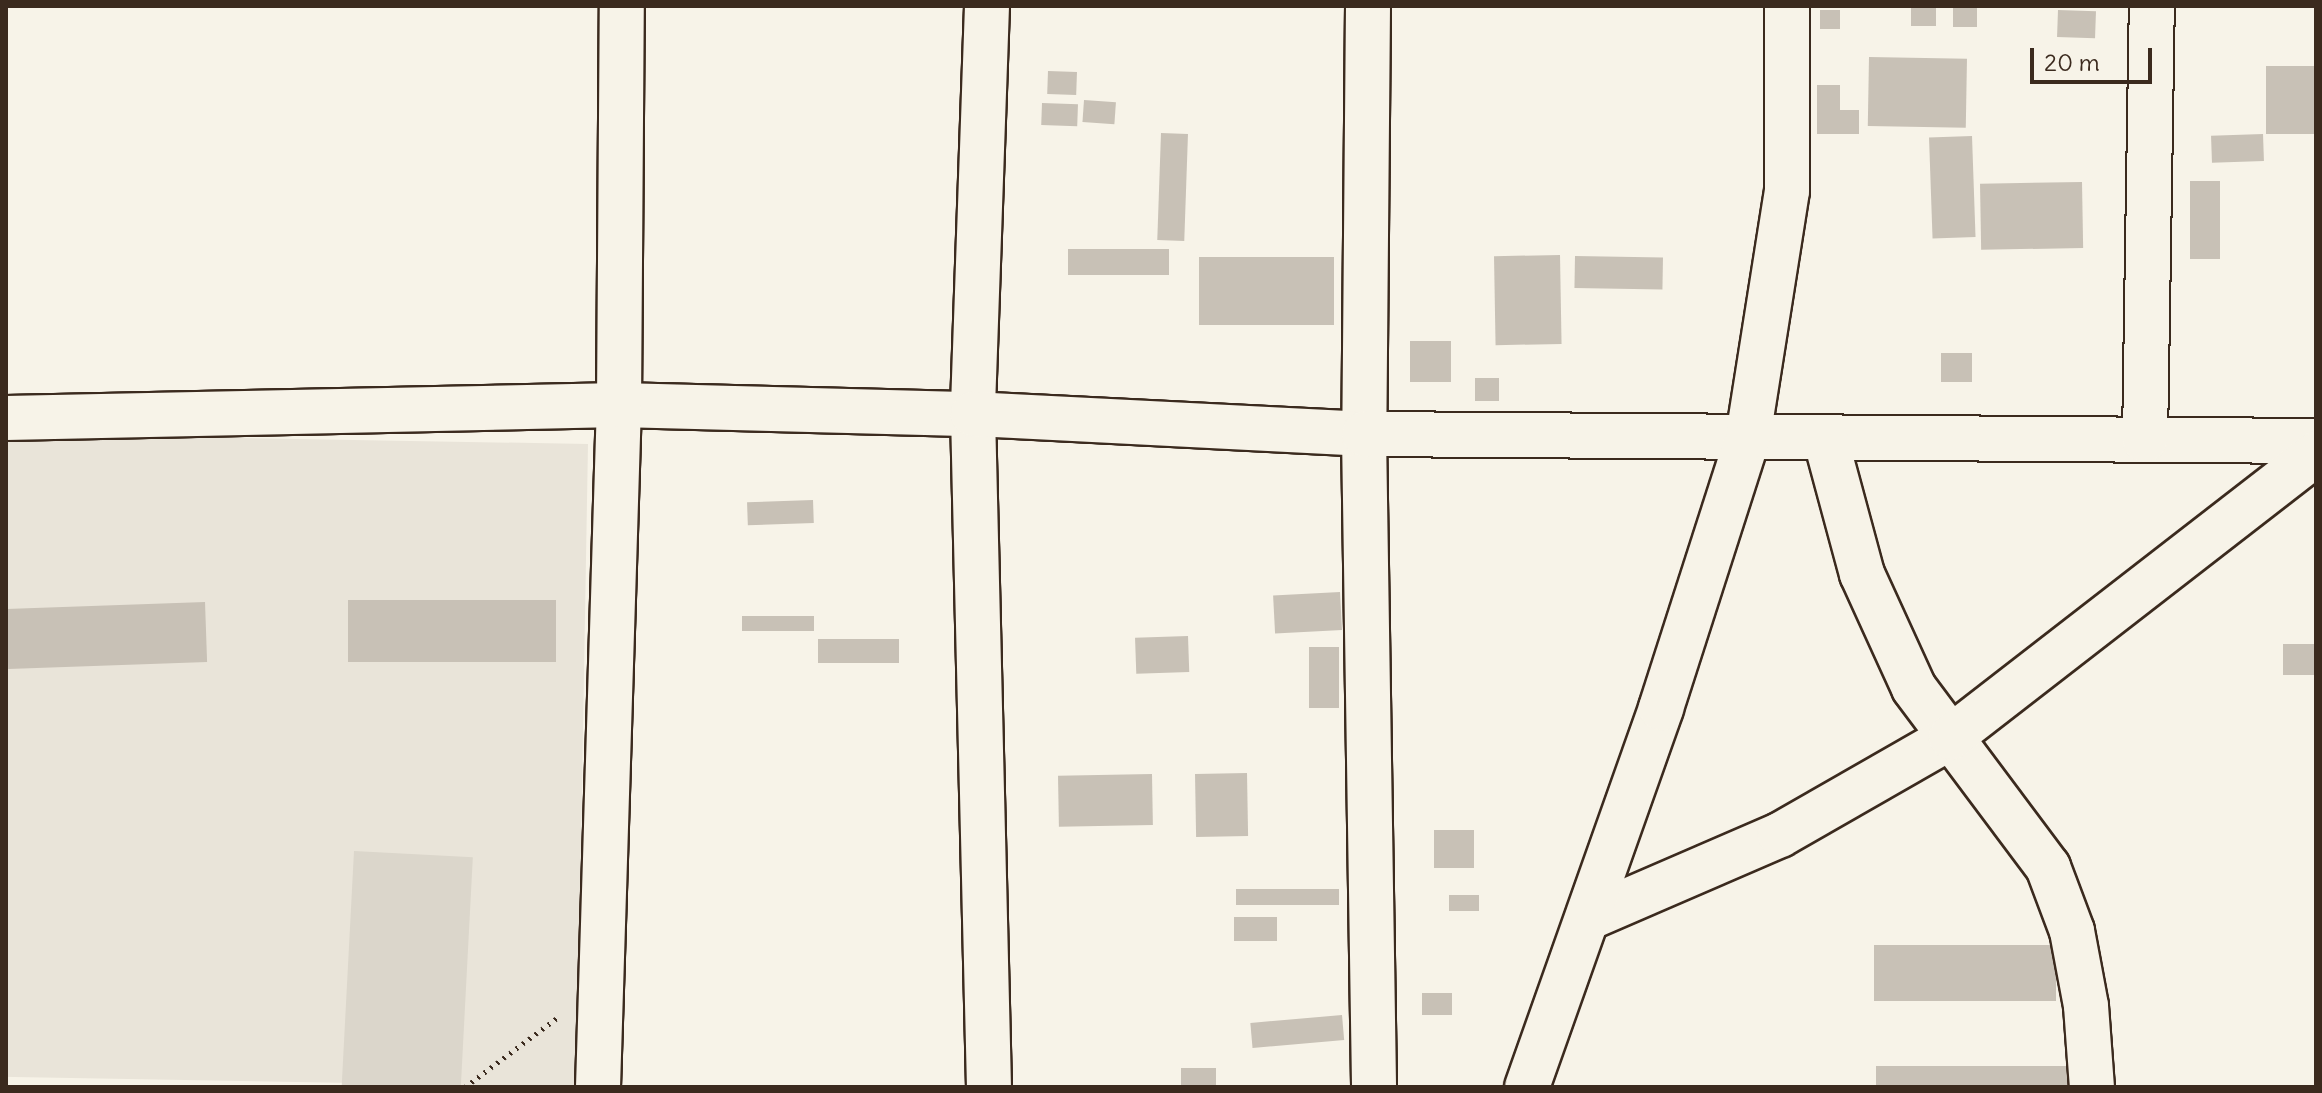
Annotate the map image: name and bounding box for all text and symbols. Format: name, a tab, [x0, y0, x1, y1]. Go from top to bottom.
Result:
scale bar	[2034, 32, 2156, 82]
text: 20 m	[2044, 47, 2100, 77]

